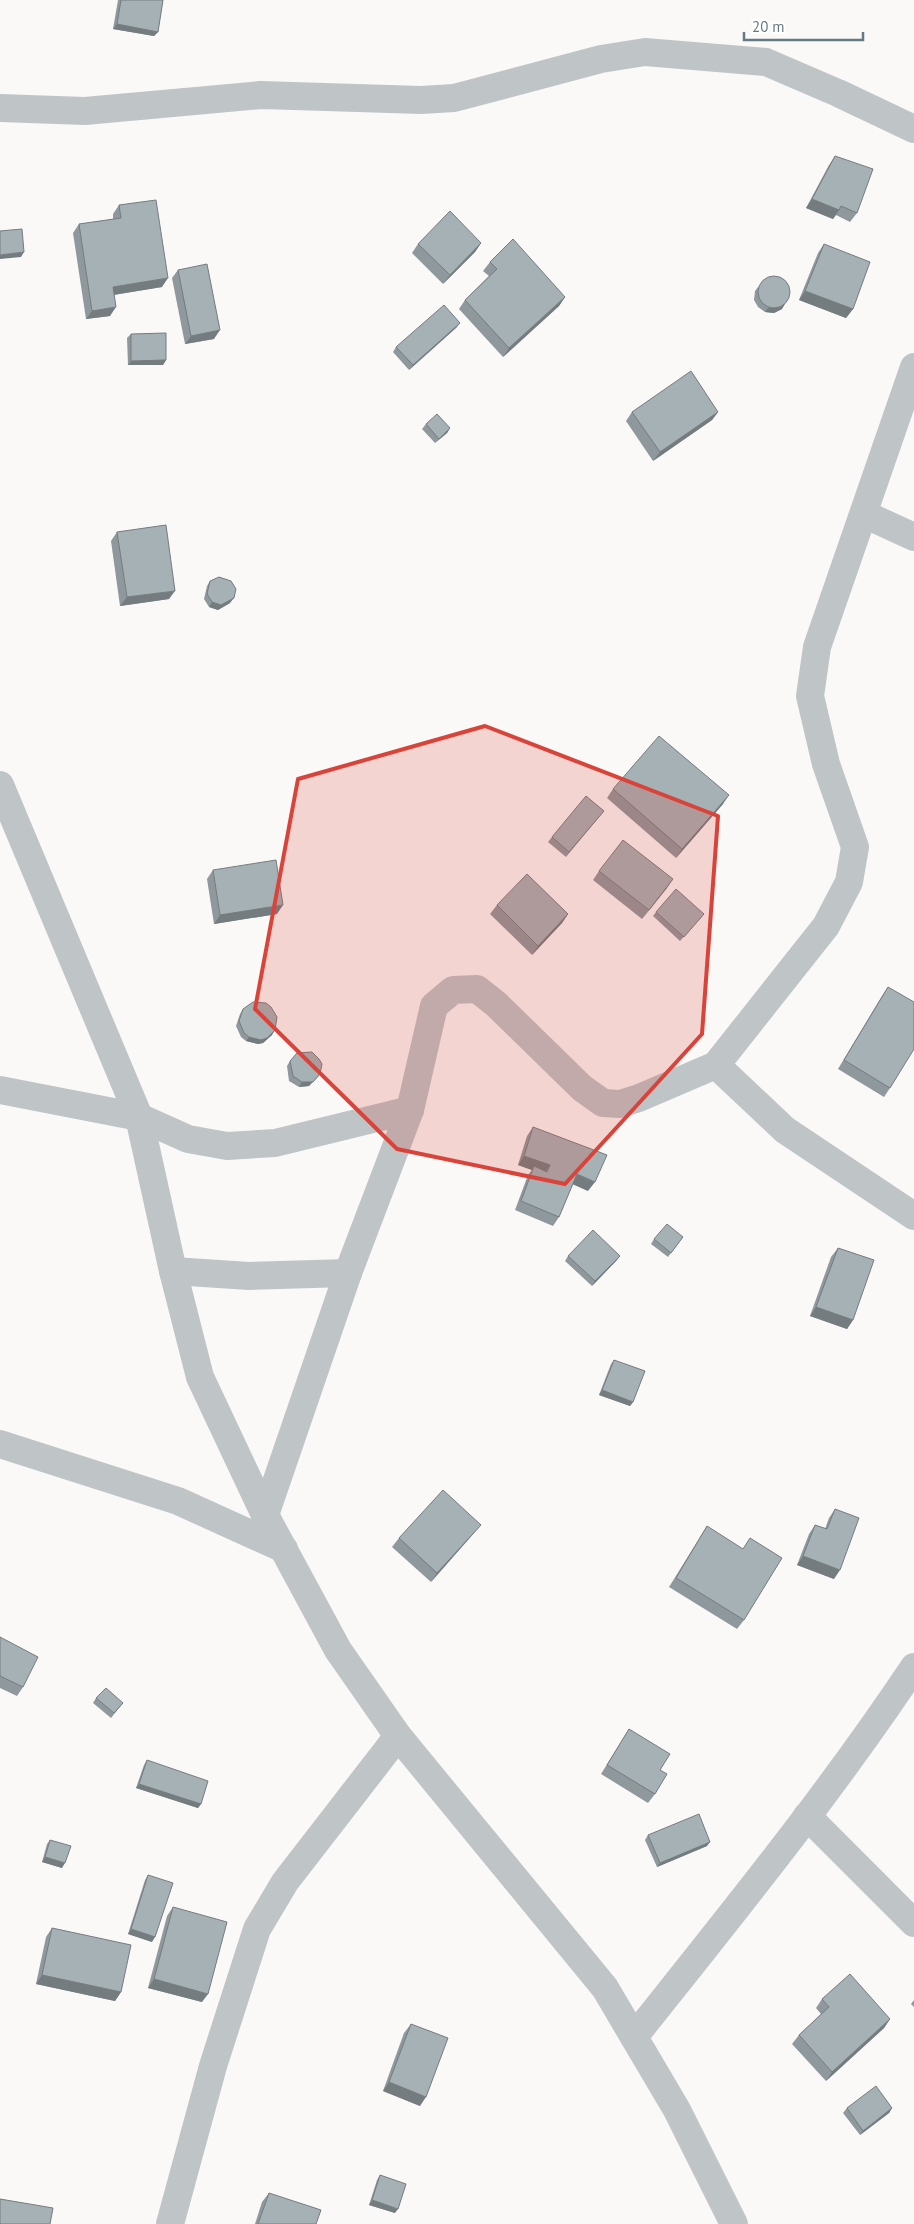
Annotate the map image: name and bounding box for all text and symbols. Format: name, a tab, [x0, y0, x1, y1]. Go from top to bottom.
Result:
scale bar	[744, 10, 863, 42]
text: 20 m	[752, 17, 785, 36]

